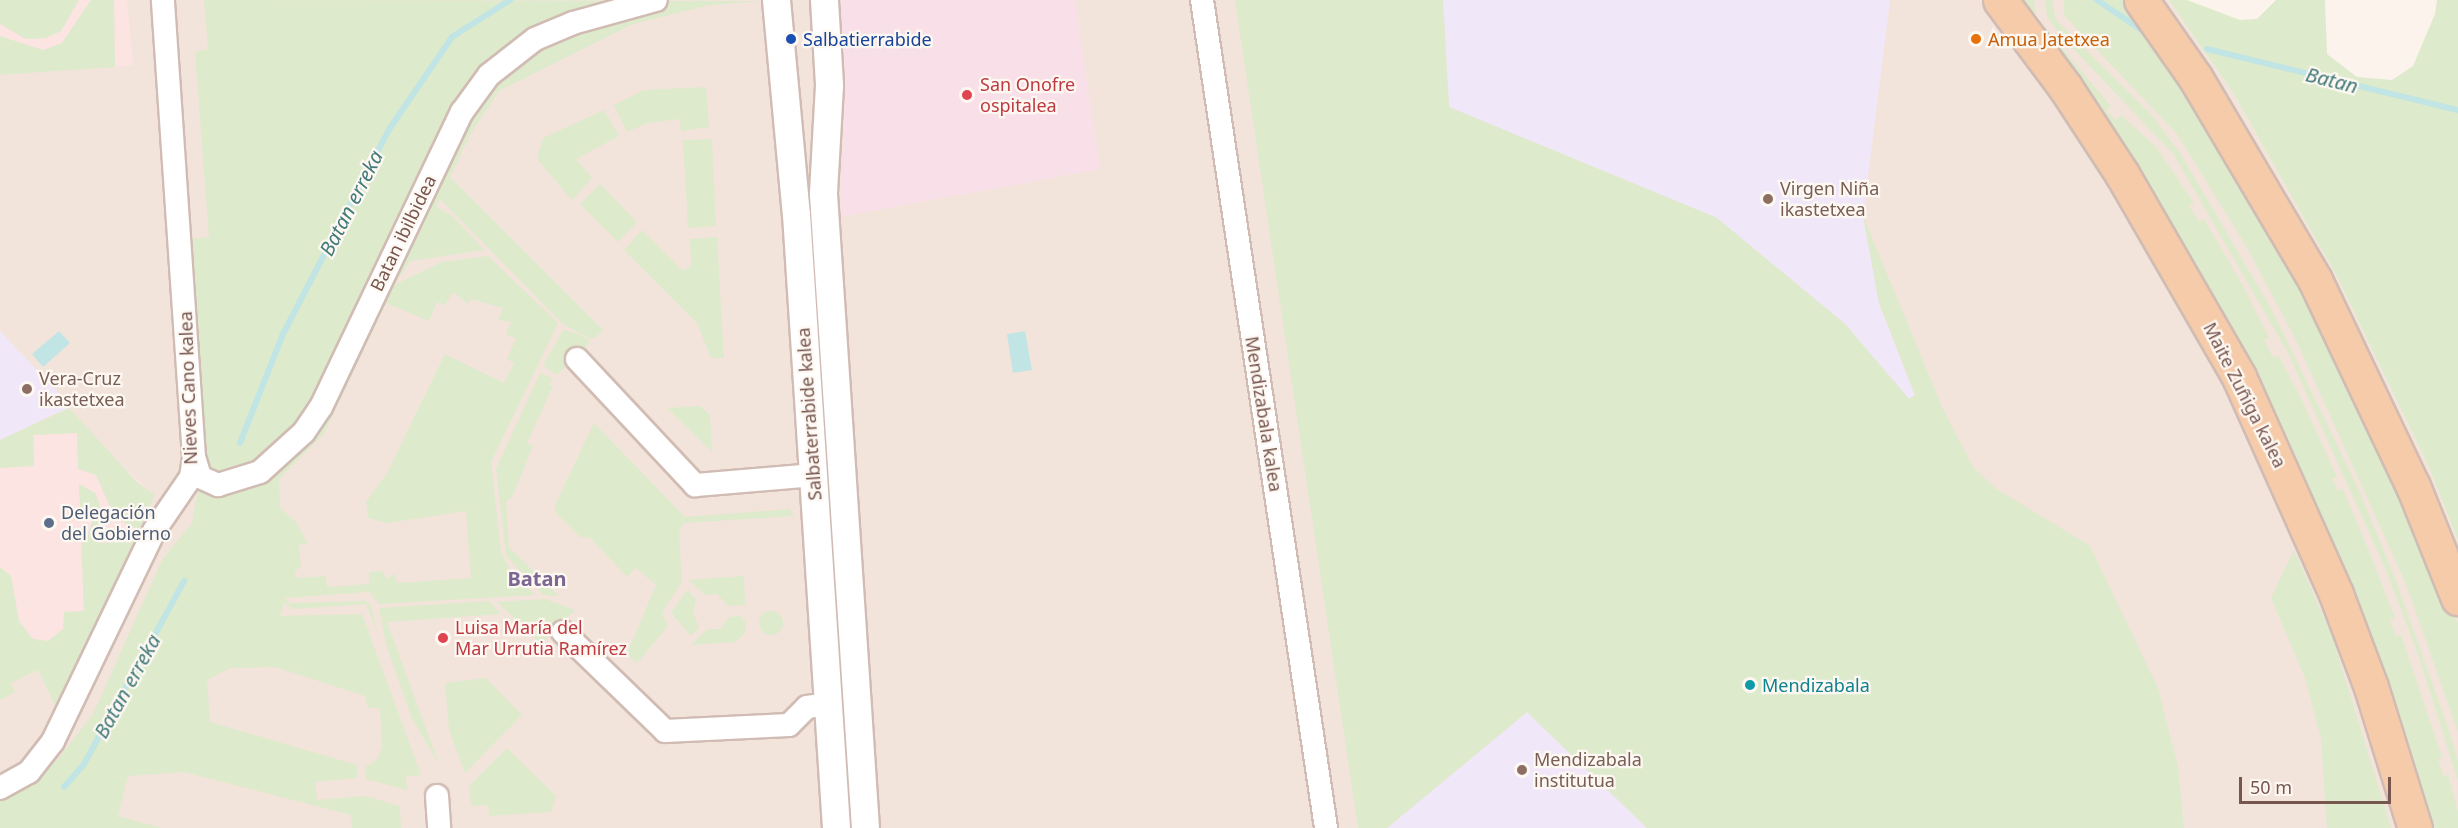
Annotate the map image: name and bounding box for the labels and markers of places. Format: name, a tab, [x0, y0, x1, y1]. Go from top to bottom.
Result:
place label: Salbatierrabide	[803, 28, 932, 50]
place label: Amua Jatetxea	[1988, 28, 2110, 50]
marker: Salbatierrabide	[784, 32, 798, 46]
marker: Amua Jatetxea	[1969, 32, 1983, 46]
place label: San Onofre ospitalea	[980, 74, 1075, 116]
marker: San Onofre ospitalea	[958, 86, 976, 104]
place label: Virgen Niña ikastetxea	[1780, 178, 1879, 220]
marker: Virgen Niña ikastetxea	[1761, 192, 1775, 206]
place label: Vera-Cruz ikastetxea	[39, 368, 125, 410]
marker: Vera-Cruz ikastetxea	[20, 382, 34, 396]
place label: Delegación del Gobierno	[61, 502, 171, 544]
marker: Delegación del Gobierno	[42, 516, 56, 530]
place label: Luisa María del Mar Urrutia Ramírez	[455, 617, 627, 660]
marker: Luisa María del Mar Urrutia Ramírez	[436, 631, 450, 645]
place label: Mendizabala	[1762, 674, 1870, 696]
marker: Mendizabala	[1743, 678, 1757, 692]
place label: Mendizabala institutua	[1534, 749, 1642, 792]
marker: Mendizabala institutua	[1515, 763, 1529, 777]

